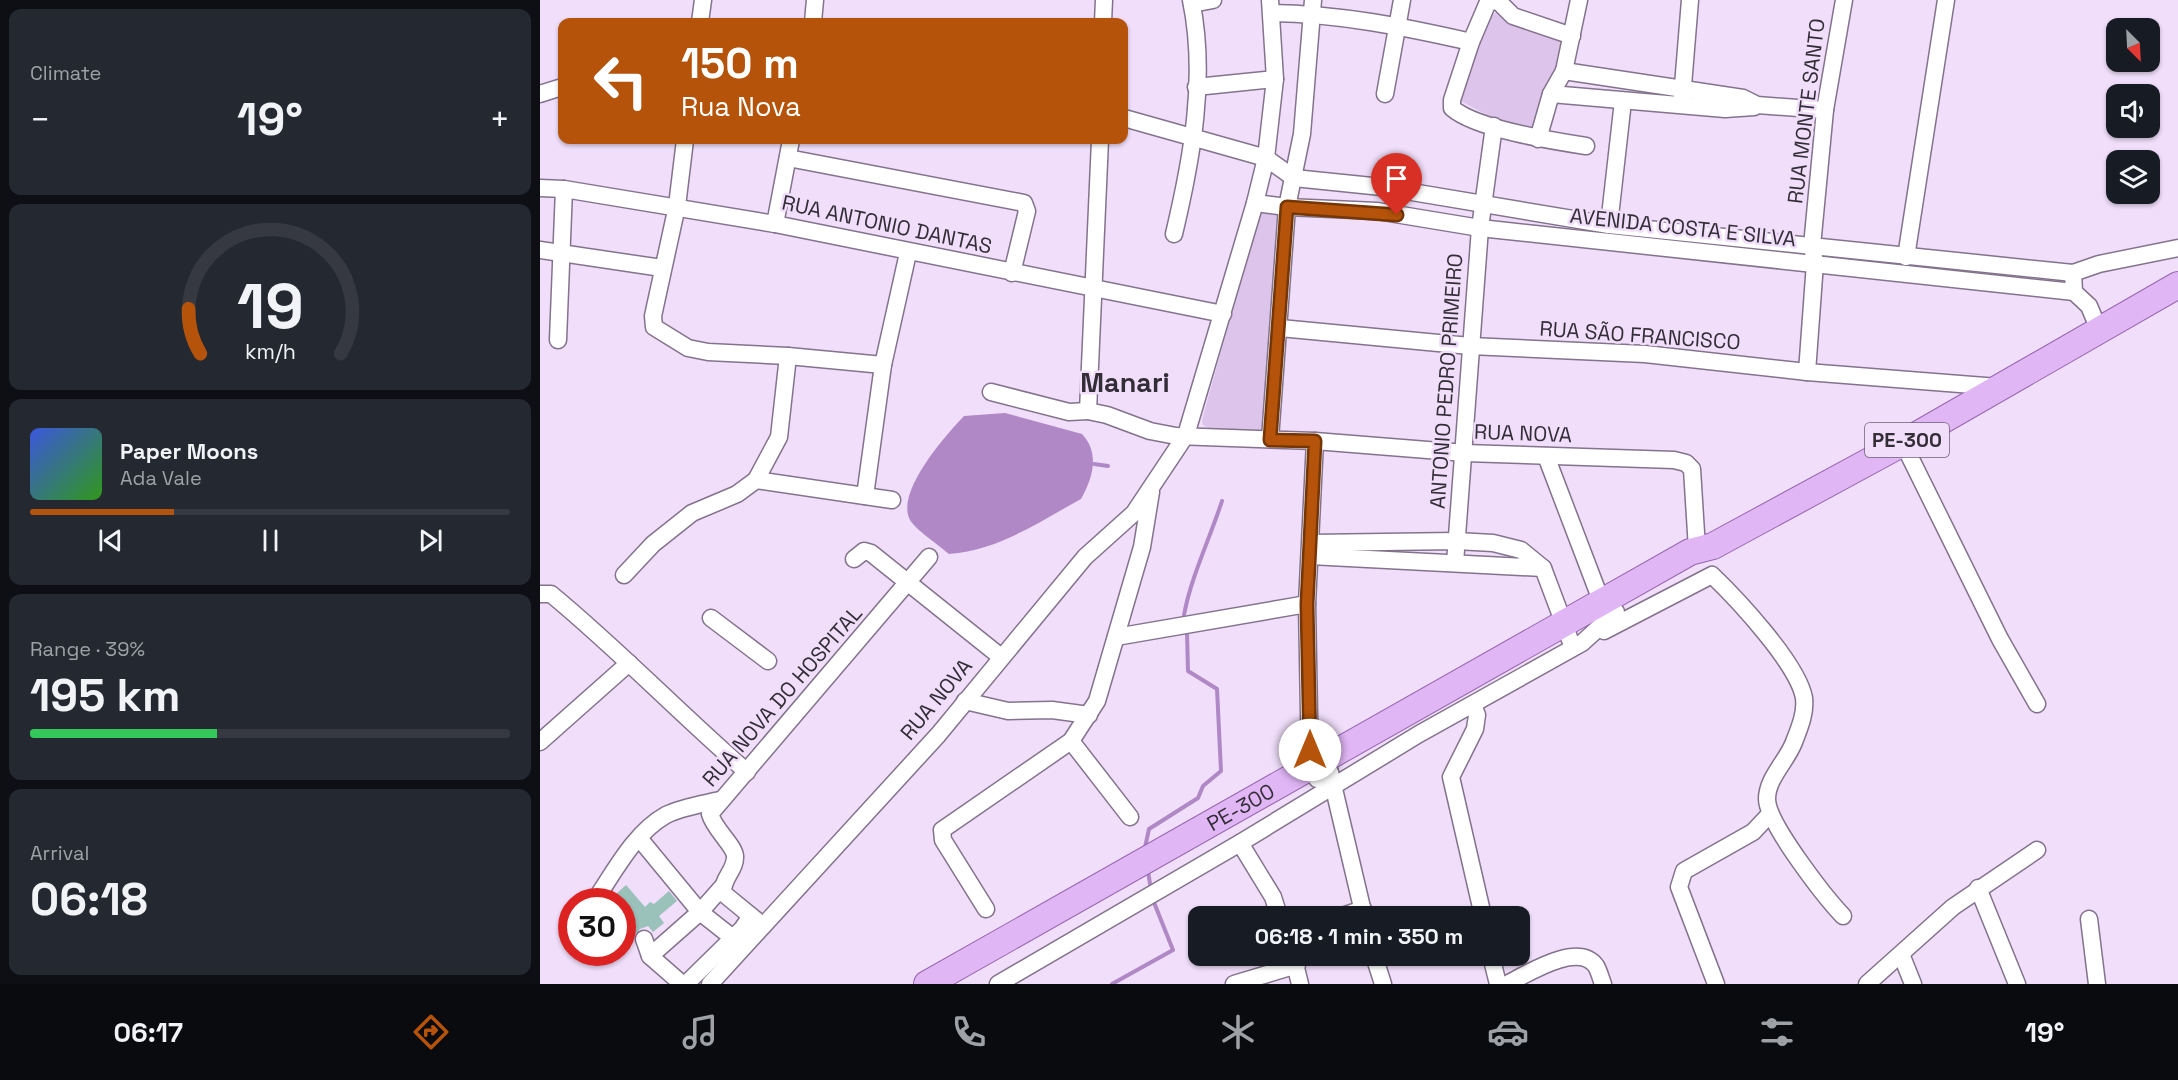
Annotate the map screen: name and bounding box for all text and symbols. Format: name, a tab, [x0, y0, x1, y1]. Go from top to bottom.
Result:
street label: RUA MONTE SANTO	[1781, 17, 1831, 205]
north arrow	[2106, 18, 2160, 72]
map controls	[2106, 18, 2160, 204]
text: 150 m	[681, 37, 799, 90]
icon: left	[582, 42, 660, 120]
text: Climate	[30, 60, 101, 86]
button: sound	[2106, 84, 2160, 138]
text: Rua Nova	[681, 89, 801, 124]
text: 19°	[237, 91, 303, 148]
text: −	[30, 99, 50, 141]
text: +	[490, 99, 510, 141]
button: layers	[2106, 150, 2160, 204]
pin	[1371, 153, 1422, 215]
icon: arrive	[1380, 162, 1413, 195]
street label: RUA ANTONIO DANTAS	[779, 189, 995, 259]
street label: AVENIDA COSTA E SILVA	[1569, 202, 1797, 252]
street label: ANTONIO PEDRO PRIMEIRO	[1424, 252, 1468, 510]
text: 19	[237, 267, 303, 346]
street label: RUA SÃO FRANCISCO	[1539, 315, 1741, 355]
text: km/h	[244, 338, 296, 365]
district label: Manari	[1080, 365, 1170, 400]
street label: RUA NOVA	[1474, 418, 1572, 448]
road number: PE-300	[1865, 423, 1949, 457]
text: Paper Moons	[120, 437, 258, 465]
text: Ada Vale	[120, 465, 202, 491]
icon: previous	[94, 524, 127, 557]
icon: pause	[254, 524, 287, 557]
icon: next	[414, 524, 447, 557]
street label: RUA NOVA DO HOSPITAL	[696, 600, 868, 792]
text: Range · 39%	[30, 636, 145, 662]
street label: RUA NOVA	[894, 653, 978, 745]
text: 195 km	[30, 667, 180, 724]
position arrow	[1278, 718, 1342, 782]
street label: PE-300	[1202, 777, 1279, 836]
text: Arrival	[30, 840, 89, 866]
text: 06:18	[30, 871, 148, 928]
speed limit sign: 30	[558, 888, 636, 966]
text: 06:18 · 1 min · 350 m	[1255, 922, 1463, 950]
icon: directions	[410, 1011, 452, 1053]
icon: music	[679, 1011, 721, 1053]
icon: phone	[948, 1011, 990, 1053]
icon: climate	[1217, 1011, 1259, 1053]
icon: car	[1487, 1011, 1529, 1053]
icon: filters	[1756, 1011, 1798, 1053]
text: 06:17	[114, 1015, 183, 1050]
text: 19°	[2025, 1015, 2064, 1050]

